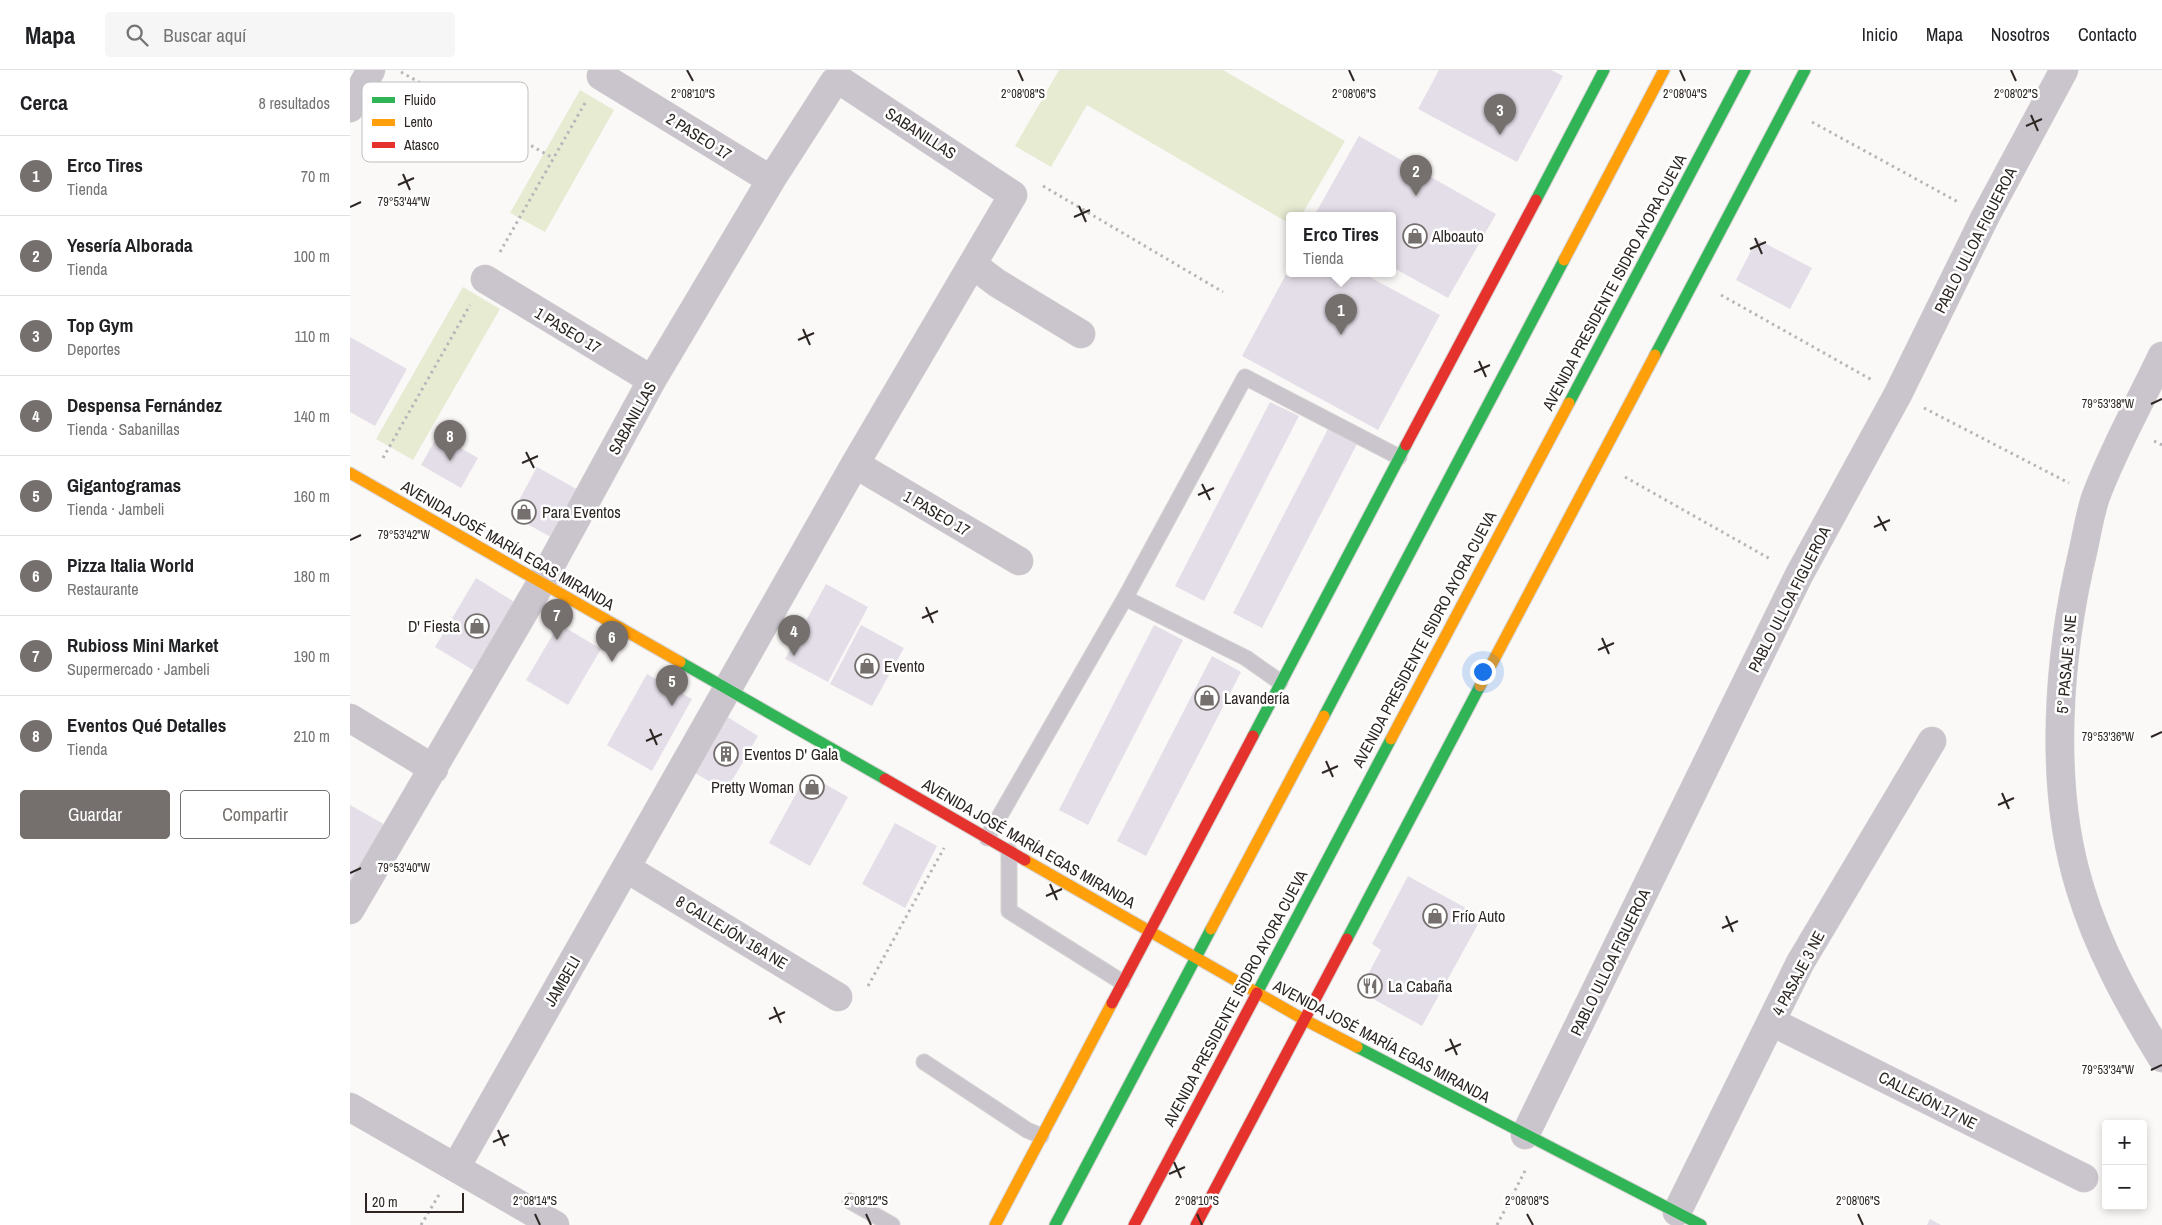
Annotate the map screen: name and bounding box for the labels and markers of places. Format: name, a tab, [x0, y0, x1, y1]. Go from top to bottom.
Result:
pin: 3	[1484, 94, 1516, 135]
pin: 2	[1400, 155, 1432, 196]
shop icon: Alboauto	[1402, 223, 1428, 249]
place label: Alboauto	[1431, 225, 1484, 247]
pin: 1	[1325, 294, 1357, 335]
pin: 8	[434, 420, 466, 461]
shop icon: Para Eventos	[511, 499, 537, 525]
place label: Para Eventos	[542, 501, 621, 523]
pin: 7	[541, 599, 573, 640]
shop icon: D' Fiesta	[464, 613, 490, 639]
place label: D' Fiesta	[408, 615, 461, 637]
pin: 4	[778, 615, 810, 656]
pin: 6	[596, 621, 628, 662]
shop icon: Evento	[854, 653, 880, 679]
place label: Evento	[884, 655, 925, 677]
pin: 5	[656, 665, 688, 706]
shop icon: Lavandería	[1194, 685, 1220, 711]
place label: Lavandería	[1224, 687, 1290, 709]
building icon: Eventos D' Gala	[713, 741, 739, 767]
place label: Eventos D' Gala	[744, 743, 839, 765]
shop icon: Pretty Woman	[799, 774, 825, 800]
place label: Pretty Woman	[711, 776, 794, 798]
shop icon: Frío Auto	[1422, 903, 1448, 929]
place label: Frío Auto	[1452, 905, 1505, 927]
restaurant icon: La Cabaña	[1357, 973, 1383, 999]
place label: La Cabaña	[1388, 975, 1453, 997]

